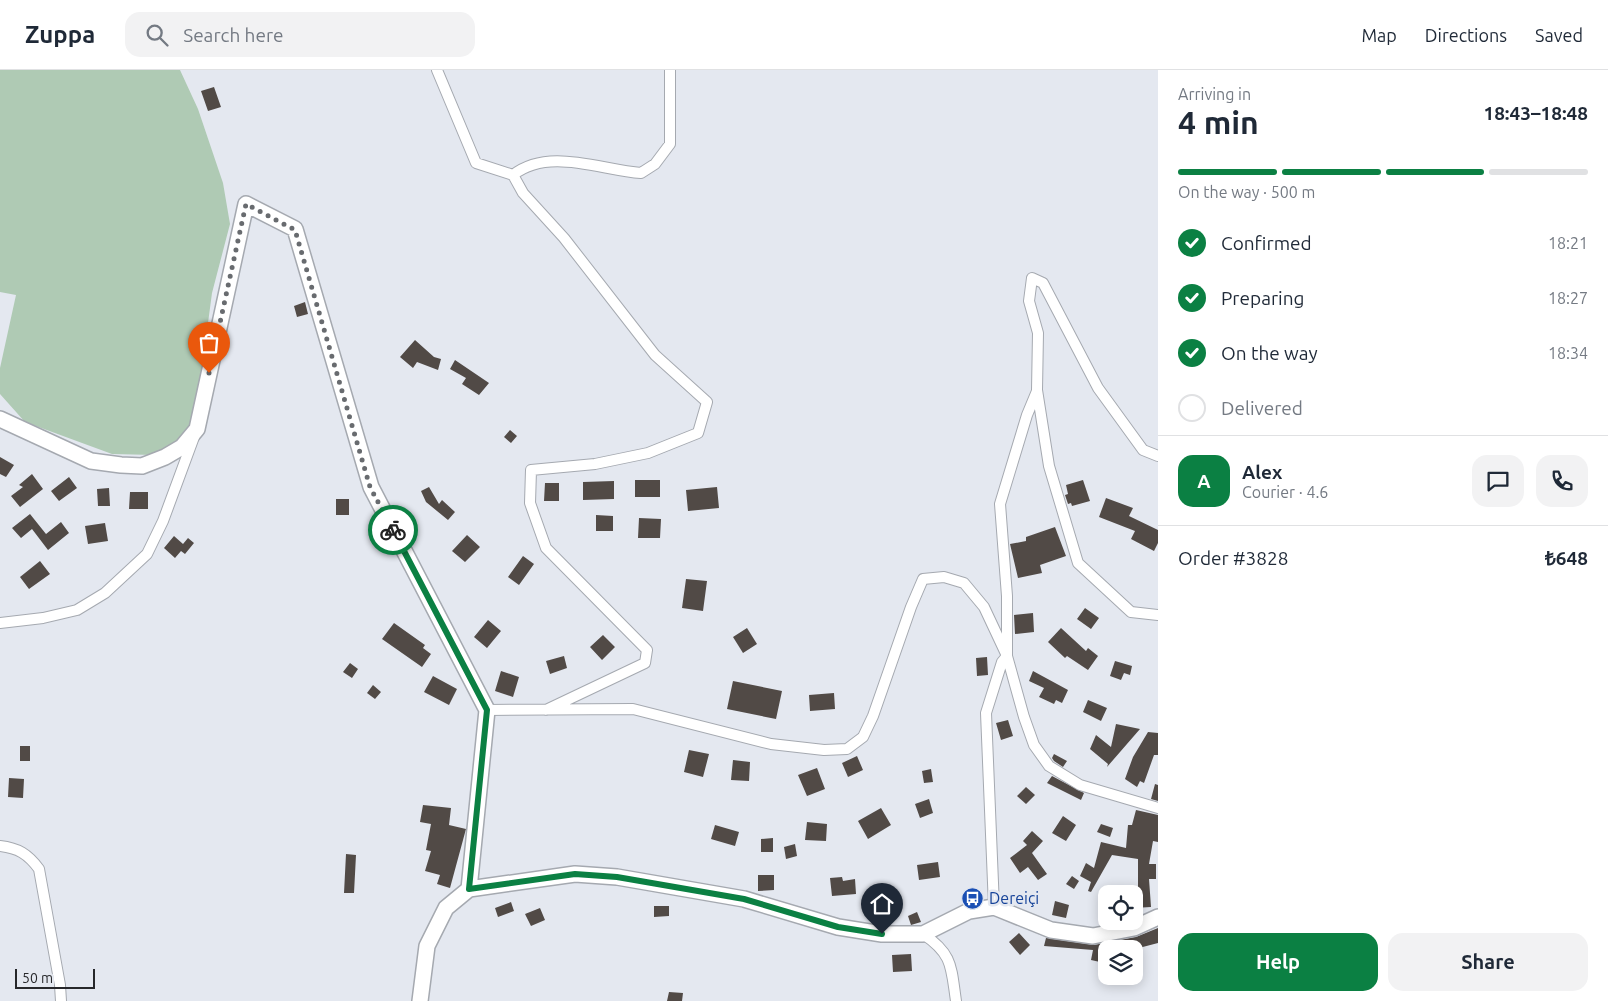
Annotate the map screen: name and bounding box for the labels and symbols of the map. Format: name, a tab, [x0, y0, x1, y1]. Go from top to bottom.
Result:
pin	[188, 322, 230, 373]
courier	[368, 505, 418, 555]
pin	[861, 883, 903, 934]
bus stop icon: Dereiçi	[961, 886, 985, 910]
place label: Dereiçi	[989, 889, 1039, 907]
scale bar	[15, 966, 95, 989]

